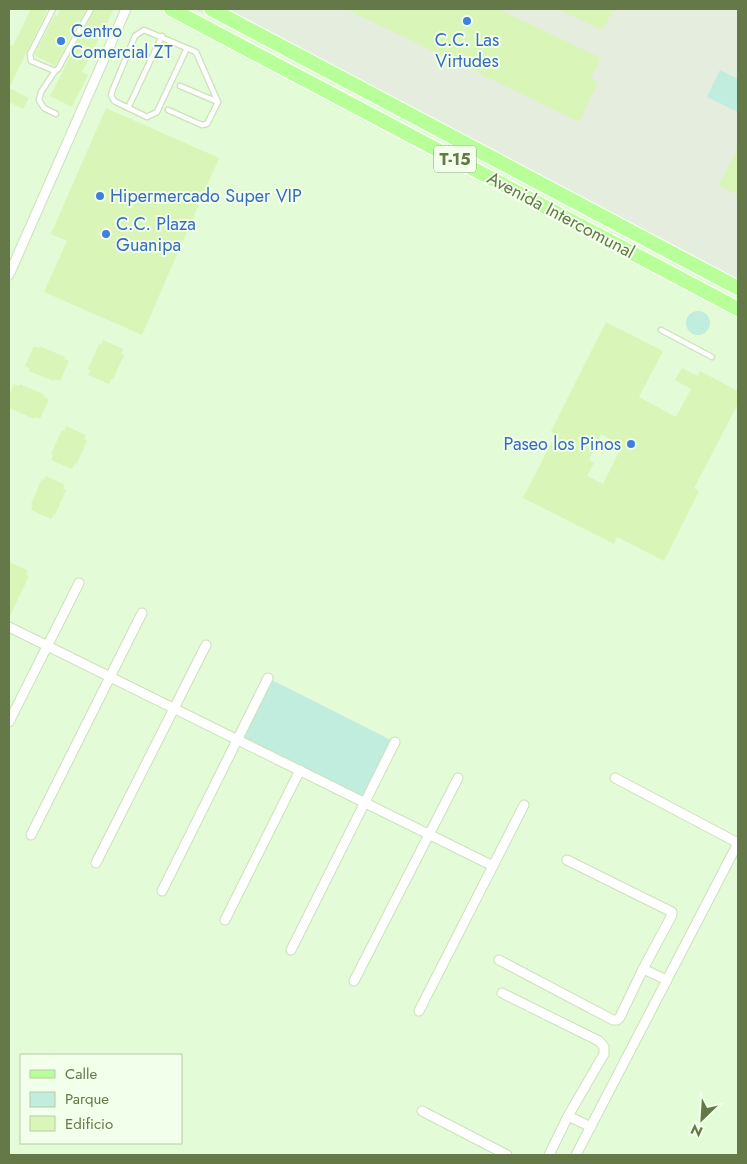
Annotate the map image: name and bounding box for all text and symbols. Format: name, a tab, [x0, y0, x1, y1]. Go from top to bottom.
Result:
marker: C.C. Las Virtudes	[461, 15, 473, 27]
place label: Centro Comercial ZT	[71, 18, 173, 65]
place label: C.C. Las Virtudes	[435, 27, 499, 74]
marker: Centro Comercial ZT	[55, 35, 67, 47]
road number: T-15	[434, 146, 476, 172]
street label: Avenida Intercomunal	[483, 165, 639, 265]
place label: Hipermercado Super VIP	[110, 183, 302, 209]
marker: Hipermercado Super VIP	[94, 190, 106, 202]
place label: C.C. Plaza Guanipa	[116, 211, 196, 258]
marker: C.C. Plaza Guanipa	[100, 228, 112, 240]
place label: Paseo los Pinos	[504, 431, 621, 457]
marker: Paseo los Pinos	[625, 438, 637, 450]
legend	[20, 1054, 182, 1144]
text: Calle	[65, 1063, 97, 1085]
text: Parque	[65, 1088, 109, 1110]
north arrow	[677, 1094, 727, 1144]
text: Edificio	[65, 1113, 113, 1135]
text: N	[687, 1119, 706, 1142]

